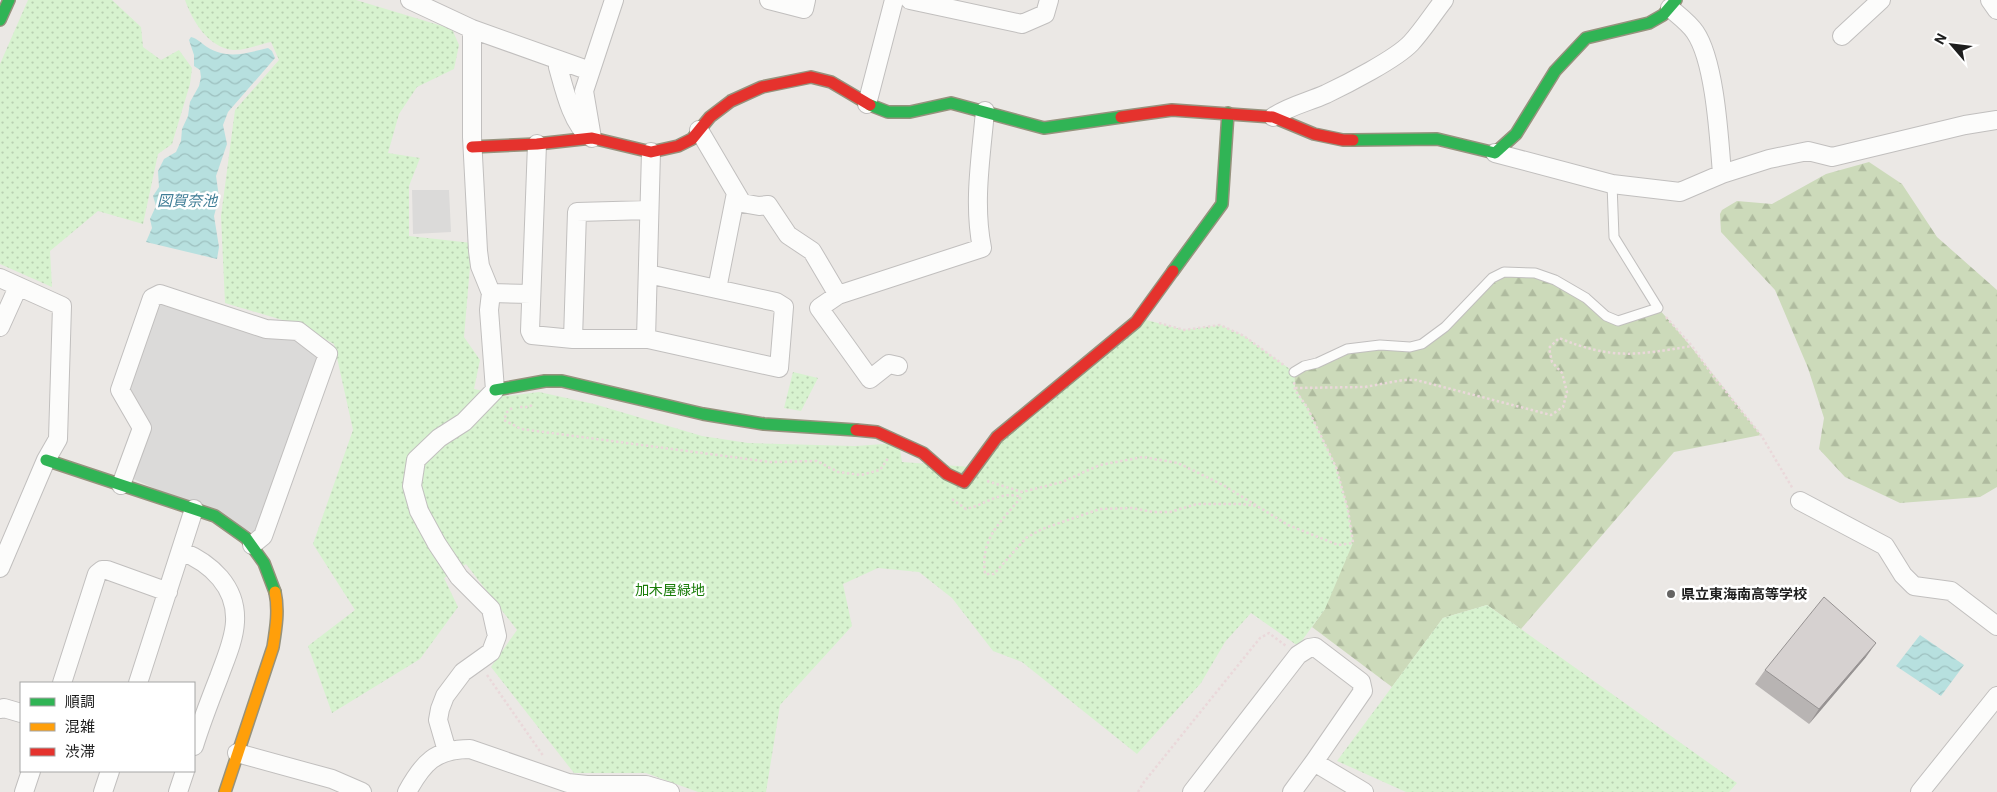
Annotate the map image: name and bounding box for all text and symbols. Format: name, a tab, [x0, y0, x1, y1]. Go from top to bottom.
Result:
north arrow	[1927, 20, 1977, 70]
text: N	[1931, 31, 1950, 47]
water label: 図賀奈池	[157, 192, 219, 210]
park label: 加木屋緑地	[635, 582, 705, 598]
place label: 県立東海南高等学校	[1681, 586, 1807, 602]
marker: 県立東海南高等学校	[1665, 588, 1677, 600]
legend	[20, 682, 195, 772]
text: 順調	[65, 693, 95, 711]
text: 混雑	[65, 718, 95, 736]
text: 渋滞	[65, 743, 95, 761]

